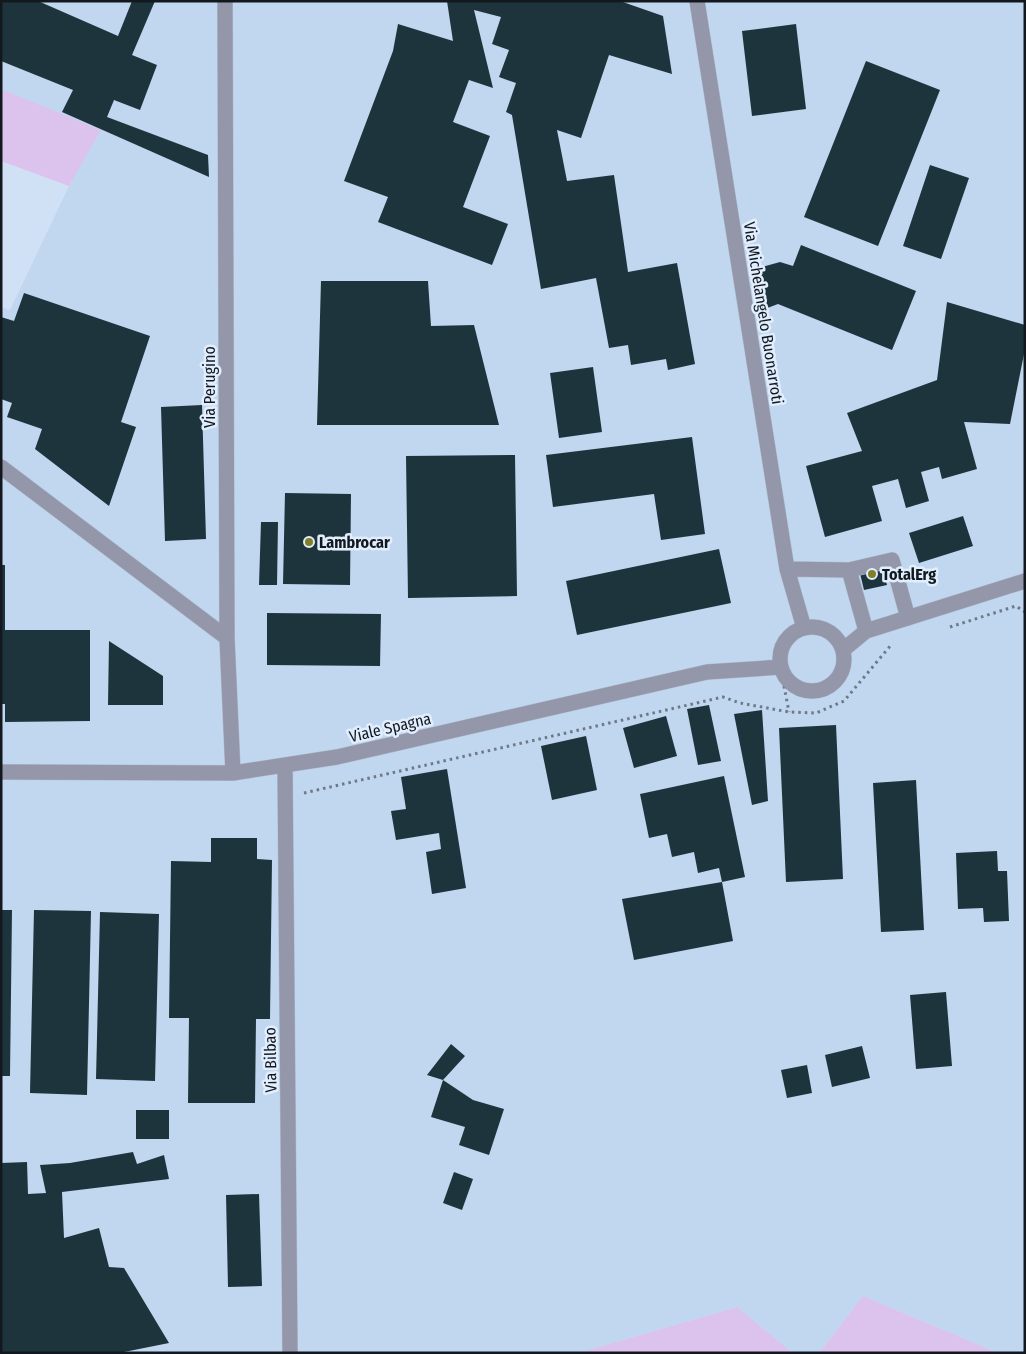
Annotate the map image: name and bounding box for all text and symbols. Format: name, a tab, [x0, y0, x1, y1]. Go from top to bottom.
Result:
street label: Via Michelangelo Buonarroti	[740, 220, 787, 406]
street label: Via Perugino	[200, 346, 219, 428]
place label: Lambrocar	[319, 533, 390, 552]
marker: Lambrocar	[303, 536, 315, 548]
place label: TotalErg	[882, 565, 936, 584]
marker: TotalErg	[866, 568, 878, 580]
street label: Viale Spagna	[347, 709, 433, 746]
street label: Via Bilbao	[260, 1027, 281, 1093]

